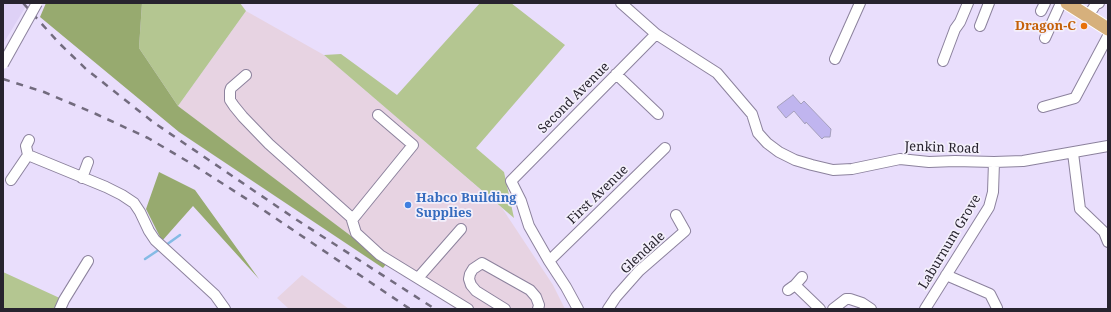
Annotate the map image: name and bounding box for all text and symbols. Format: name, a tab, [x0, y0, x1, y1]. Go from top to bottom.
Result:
place label: Dragon-C	[1015, 18, 1076, 34]
marker: Dragon-C	[1079, 21, 1089, 31]
street label: Second Avenue	[535, 59, 613, 137]
street label: Jenkin Road	[904, 139, 980, 157]
street label: First Avenue	[564, 162, 632, 228]
place label: Habco Building Supplies	[416, 190, 517, 221]
street label: Laburnum Grove	[916, 192, 984, 292]
marker: Habco Building Supplies	[403, 200, 413, 210]
street label: Glendale	[618, 229, 668, 277]

